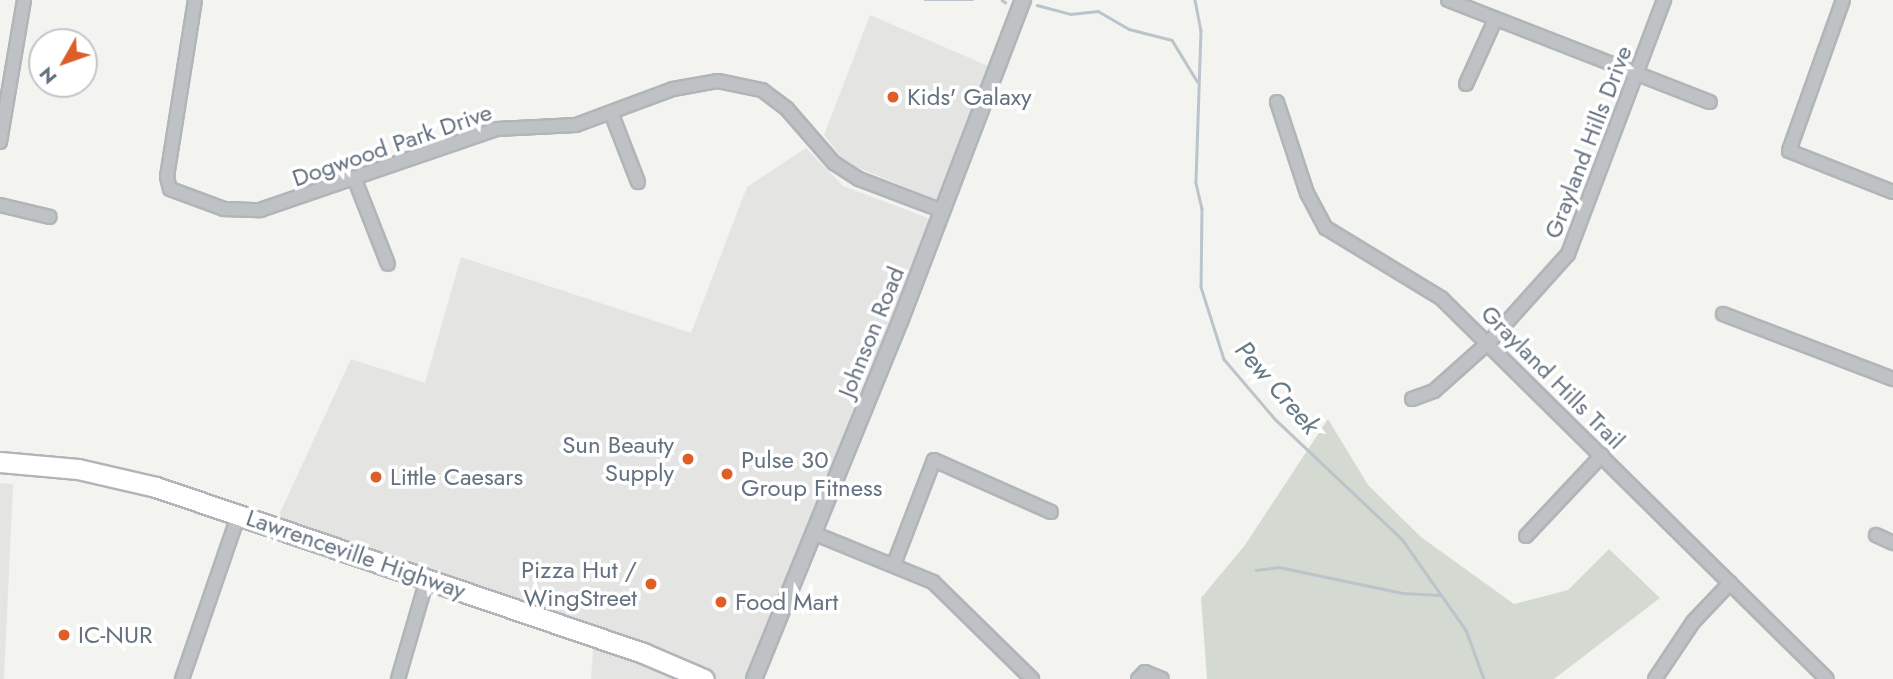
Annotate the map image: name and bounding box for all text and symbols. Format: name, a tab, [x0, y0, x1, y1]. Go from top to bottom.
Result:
north arrow	[28, 28, 98, 98]
street label: Grayland Hills Drive	[1538, 42, 1638, 242]
text: N	[33, 61, 63, 90]
place label: Kids' Galaxy	[907, 83, 1032, 111]
marker: Kids' Galaxy	[885, 89, 901, 105]
street label: Dogwood Park Drive	[288, 97, 496, 193]
street label: Johnson Road	[832, 262, 910, 402]
street label: Grayland Hills Trail	[1475, 299, 1631, 455]
water label: Pew Creek	[1228, 335, 1326, 441]
place label: Sun Beauty Supply	[562, 431, 674, 487]
place label: Pulse 30 Group Fitness	[741, 446, 882, 502]
marker: Sun Beauty Supply	[680, 451, 696, 467]
place label: Little Caesars	[390, 463, 523, 491]
marker: Pulse 30 Group Fitness	[719, 466, 735, 482]
marker: Little Caesars	[368, 469, 384, 485]
street label: Lawrenceville Highway	[243, 503, 469, 605]
place label: Pizza Hut / WingStreet	[521, 556, 637, 612]
marker: Pizza Hut / WingStreet	[643, 576, 659, 592]
place label: Food Mart	[735, 588, 838, 616]
marker: Food Mart	[713, 594, 729, 610]
place label: IC-NUR	[78, 621, 152, 649]
marker: IC-NUR	[56, 627, 72, 643]

